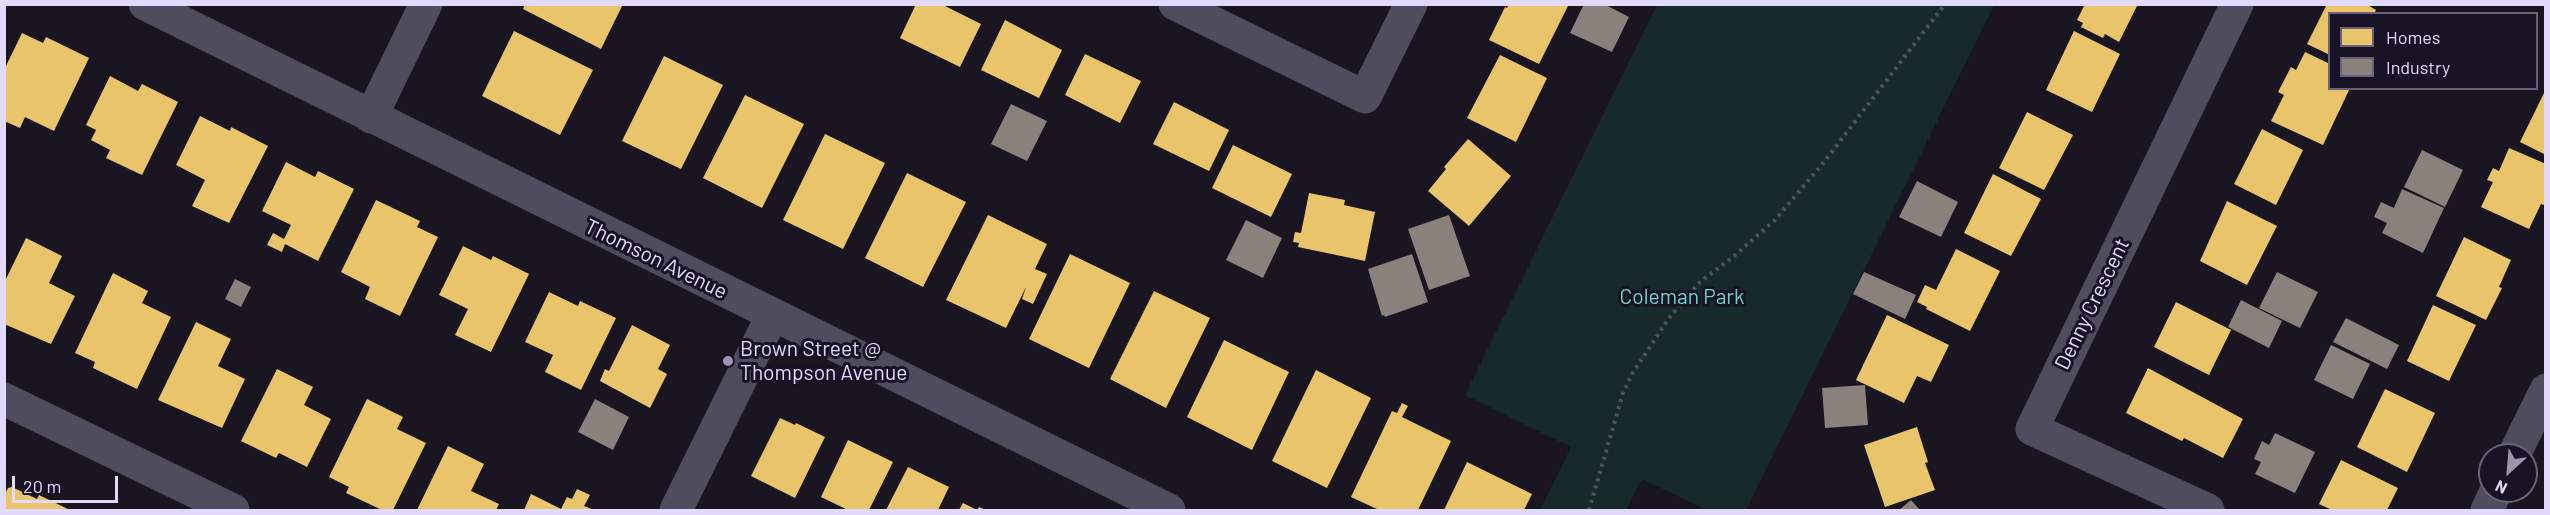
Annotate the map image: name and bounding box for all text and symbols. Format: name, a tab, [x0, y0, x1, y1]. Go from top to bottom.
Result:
legend	[2328, 12, 2538, 90]
text: Homes	[2386, 26, 2440, 48]
text: Industry	[2386, 56, 2450, 78]
street label: Thomson Avenue	[580, 214, 732, 304]
street label: Denny Crescent	[2049, 234, 2135, 374]
park label: Coleman Park	[1619, 284, 1745, 310]
place label: Brown Street @ Thompson Avenue	[740, 336, 907, 386]
marker: Brown Street @ Thompson Avenue	[721, 354, 735, 368]
north arrow	[2478, 443, 2538, 503]
scale bar	[15, 464, 122, 502]
text: 20 m	[23, 475, 61, 497]
text: N	[2492, 477, 2510, 499]

